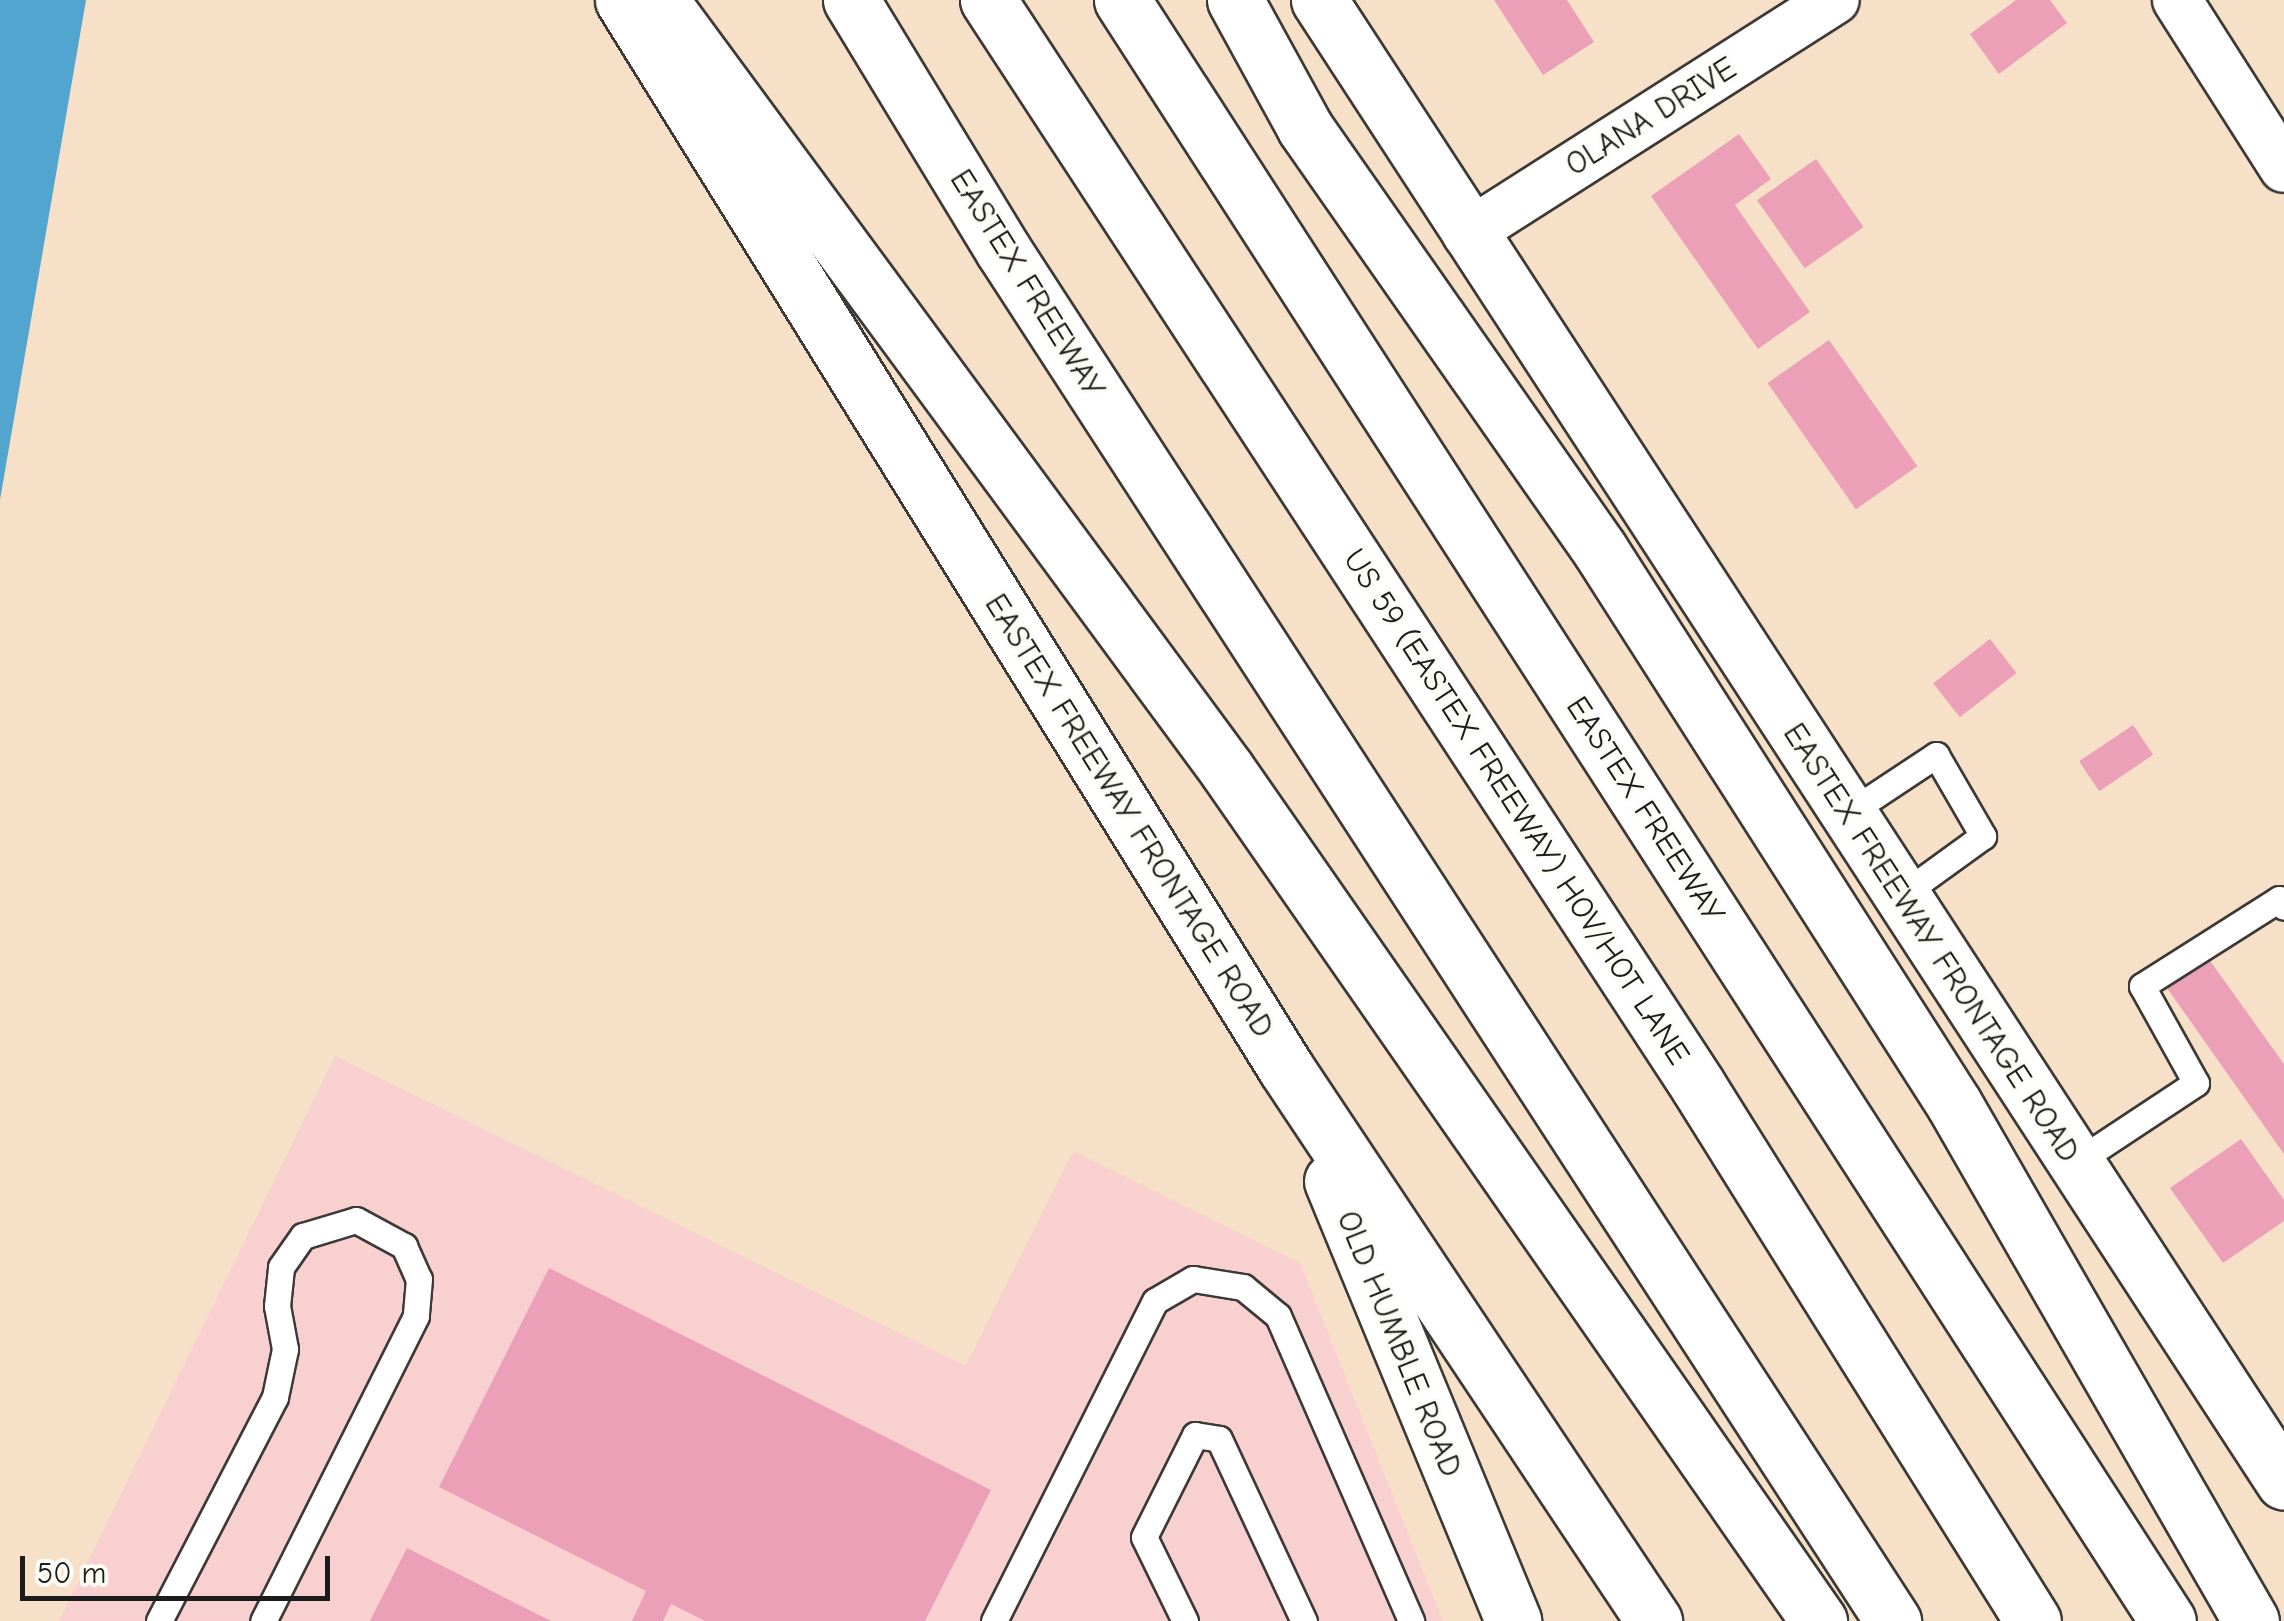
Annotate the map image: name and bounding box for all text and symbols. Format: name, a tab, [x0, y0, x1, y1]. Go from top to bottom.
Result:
street label: OLANA DRIVE	[1559, 49, 1743, 185]
street label: EASTEX FREEWAY	[941, 163, 1113, 405]
street label: US 59 (EASTEX FREEWAY) HOV/HOT LANE	[1335, 542, 1697, 1072]
street label: EASTEX FREEWAY FRONTAGE ROAD	[976, 587, 1282, 1045]
street label: EASTEX FREEWAY	[1558, 690, 1732, 930]
street label: EASTEX FREEWAY FRONTAGE ROAD	[1775, 716, 2087, 1170]
street label: OLD HUMBLE ROAD	[1328, 1205, 1470, 1483]
scale bar	[25, 1536, 335, 1598]
text: 50 m	[37, 1556, 106, 1591]

